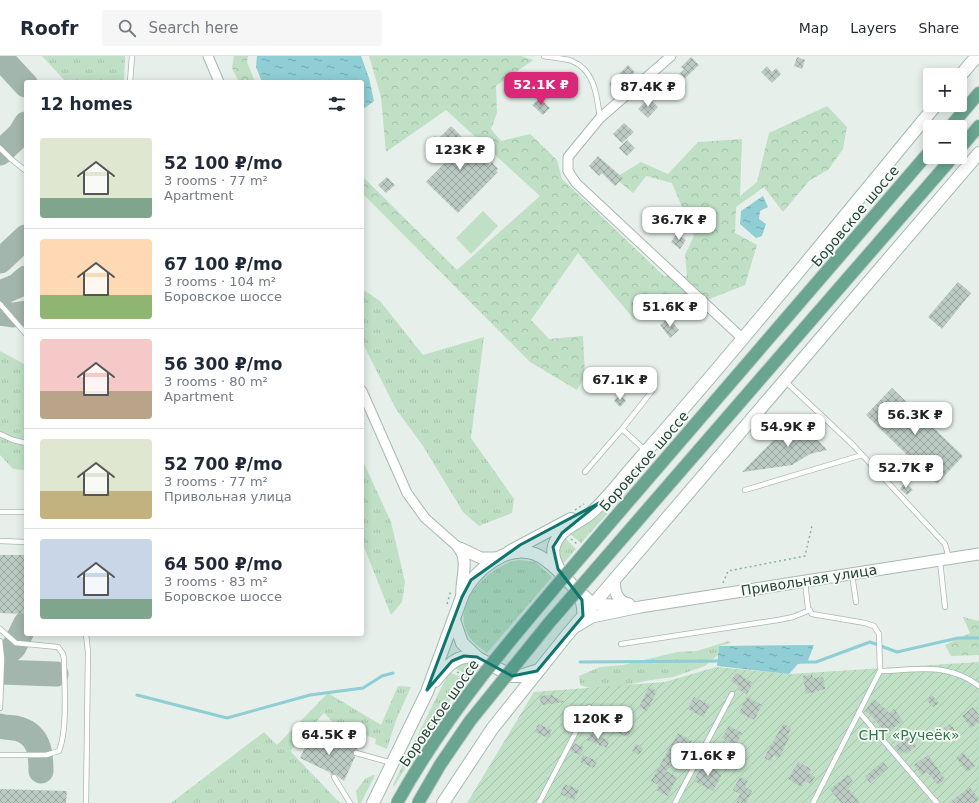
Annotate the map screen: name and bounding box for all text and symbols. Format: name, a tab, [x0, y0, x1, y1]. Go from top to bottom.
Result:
search box	[102, 10, 382, 46]
text: Roofr	[20, 17, 78, 39]
icon: search	[116, 17, 138, 39]
text: Search here	[148, 19, 238, 37]
text: Map	[799, 20, 828, 36]
text: Layers	[850, 20, 897, 36]
text: Share	[919, 20, 959, 36]
map controls	[923, 68, 967, 164]
button: +	[923, 68, 967, 112]
pin: 52.1K ₽	[504, 72, 578, 106]
pin: 87.4K ₽	[611, 74, 685, 108]
text: 52.1K ₽	[513, 77, 569, 92]
text: 87.4K ₽	[620, 79, 676, 94]
icon: filters	[326, 93, 348, 115]
text: 12 homes	[40, 94, 133, 114]
button: −	[923, 120, 967, 164]
pin: 123K ₽	[427, 137, 493, 171]
text: 123K ₽	[435, 142, 485, 157]
text: 52 100 ₽/mo	[164, 153, 282, 173]
icon: home	[72, 154, 120, 202]
street label: Боровское шоссе	[808, 162, 902, 270]
text: 3 rooms · 77 m²	[164, 173, 268, 188]
text: Apartment	[164, 188, 234, 203]
pin: 36.7K ₽	[642, 207, 716, 241]
text: 36.7K ₽	[651, 212, 707, 227]
text: 67 100 ₽/mo	[164, 254, 282, 274]
icon: home	[72, 255, 120, 303]
text: 3 rooms · 104 m²	[164, 274, 276, 289]
text: Боровское шоссе	[164, 289, 282, 304]
pin: 51.6K ₽	[633, 294, 707, 328]
text: 51.6K ₽	[642, 299, 698, 314]
text: 56 300 ₽/mo	[164, 354, 282, 374]
icon: home	[72, 355, 120, 403]
pin: 67.1K ₽	[583, 367, 657, 401]
text: 67.1K ₽	[592, 372, 648, 387]
text: 3 rooms · 80 m²	[164, 374, 268, 389]
text: Apartment	[164, 389, 234, 404]
pin: 56.3K ₽	[878, 402, 952, 436]
text: 56.3K ₽	[887, 407, 943, 422]
street label: Боровское шоссе	[596, 408, 692, 514]
pin: 54.9K ₽	[751, 414, 825, 448]
text: 54.9K ₽	[760, 419, 816, 434]
text: 52 700 ₽/mo	[164, 454, 282, 474]
icon: home	[72, 455, 120, 503]
pin: 52.7K ₽	[869, 455, 943, 489]
text: 52.7K ₽	[878, 460, 934, 475]
text: 3 rooms · 77 m²	[164, 474, 268, 489]
text: Привольная улица	[164, 489, 292, 504]
text: 64 500 ₽/mo	[164, 554, 282, 574]
icon: home	[72, 555, 120, 603]
street label: Привольная улица	[740, 561, 878, 599]
text: 3 rooms · 83 m²	[164, 574, 268, 589]
text: Боровское шоссе	[164, 589, 282, 604]
street label: Боровское шоссе	[396, 656, 482, 770]
pin: 120K ₽	[565, 706, 631, 740]
text: 120K ₽	[573, 711, 623, 726]
pin: 64.5K ₽	[292, 722, 366, 756]
text: 64.5K ₽	[301, 727, 357, 742]
park label: СНТ «Ручеёк»	[858, 727, 960, 743]
pin: 71.6K ₽	[671, 743, 745, 777]
text: 71.6K ₽	[680, 748, 736, 763]

